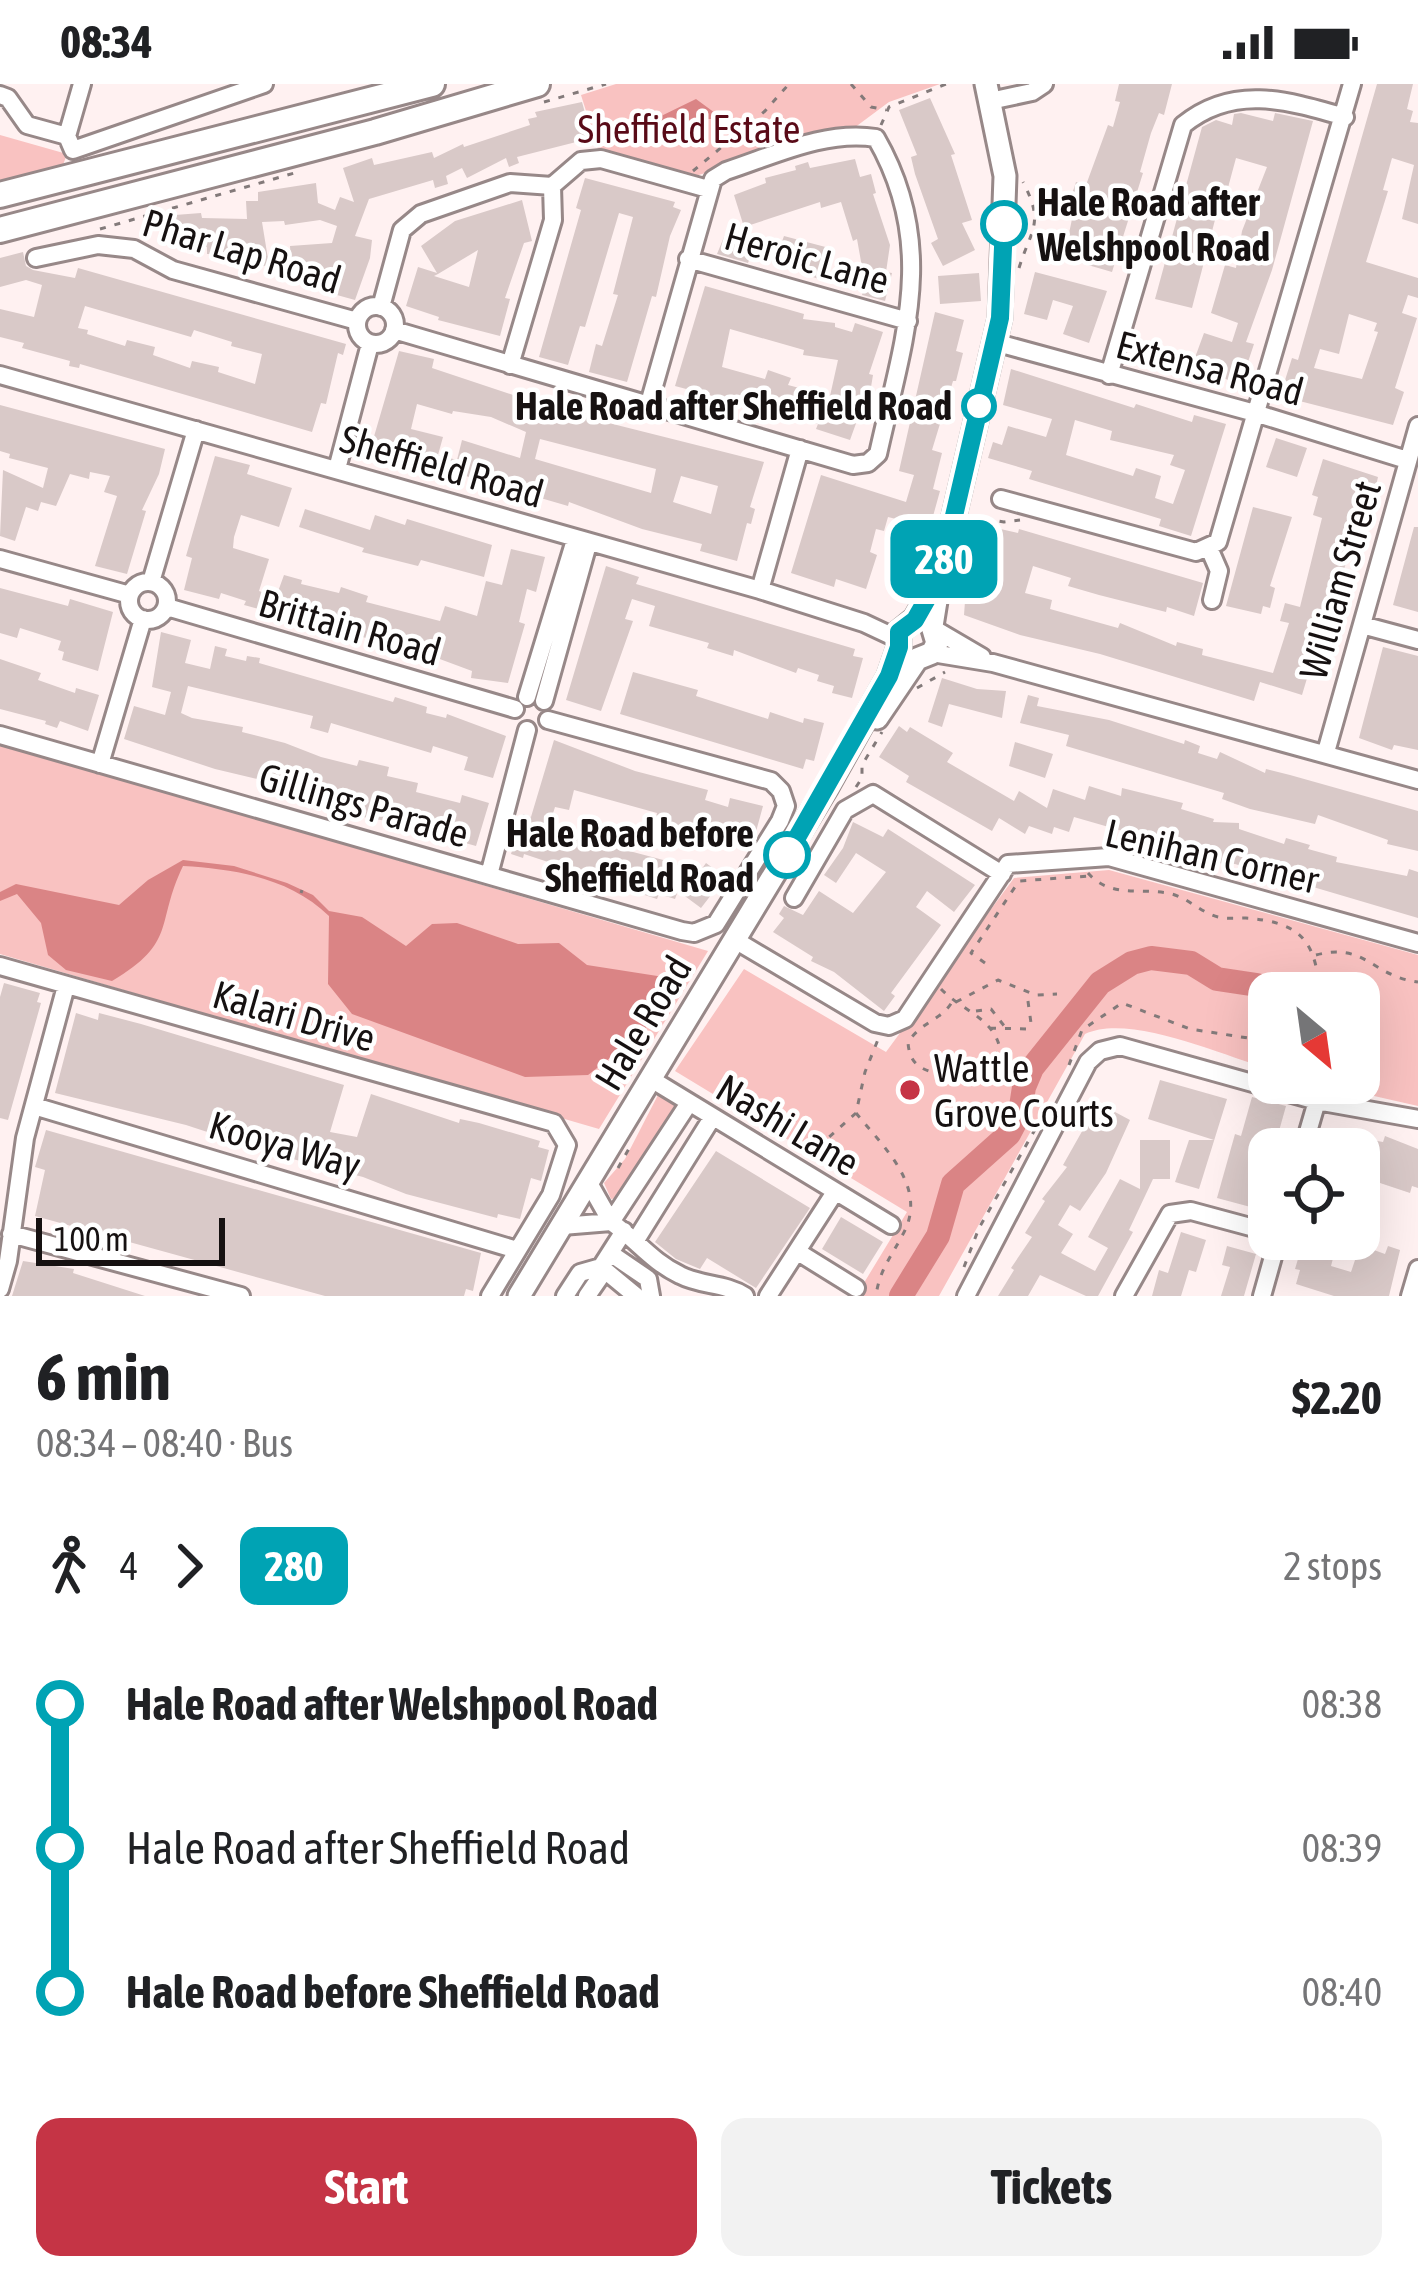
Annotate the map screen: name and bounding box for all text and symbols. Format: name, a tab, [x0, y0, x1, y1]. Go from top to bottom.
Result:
text: 08:34	[60, 16, 153, 68]
park label: Sheffield Estate	[578, 107, 800, 151]
place label: Hale Road after Welshpool Road	[1036, 180, 1270, 269]
street label: Phar Lap Road	[138, 200, 346, 302]
marker: Hale Road after Welshpool Road	[982, 202, 1026, 246]
street label: Heroic Lane	[720, 214, 894, 302]
street label: Extensa Road	[1112, 322, 1308, 414]
place label: Hale Road after Sheffield Road	[515, 384, 952, 428]
marker: Hale Road after Sheffield Road	[963, 390, 995, 422]
street label: Sheffield Road	[335, 416, 549, 516]
street label: William Street	[1291, 476, 1389, 684]
line badge: 280	[875, 520, 1013, 598]
text: 280	[914, 535, 974, 583]
street label: Brittain Road	[254, 580, 446, 674]
street label: Gillings Parade	[254, 754, 474, 856]
street label: Lenihan Corner	[1101, 810, 1323, 902]
place label: Hale Road before Sheffield Road	[506, 811, 754, 900]
marker: Hale Road before Sheffield Road	[765, 833, 809, 877]
street label: Hale Road	[586, 948, 700, 1098]
street label: Kalari Drive	[208, 972, 380, 1060]
north arrow	[1248, 972, 1380, 1104]
map controls	[1248, 972, 1380, 1260]
place label: Wattle Grove Courts	[934, 1046, 1114, 1135]
street label: Nashi Lane	[709, 1065, 867, 1185]
marker: Wattle Grove Courts	[897, 1077, 923, 1103]
street label: Kooya Way	[204, 1102, 366, 1188]
button: locate	[1248, 1128, 1380, 1260]
scale bar	[36, 1212, 225, 1265]
text: 100 m	[54, 1220, 129, 1258]
text: 6 min	[36, 1338, 171, 1414]
text: $2.20	[1292, 1372, 1382, 1424]
text: 08:34 – 08:40 · Bus	[36, 1421, 293, 1465]
icon: walk	[36, 1533, 102, 1599]
icon: forward	[156, 1533, 222, 1599]
text: 280	[264, 1542, 324, 1590]
text: 4	[120, 1544, 138, 1588]
text: 2 stops	[1283, 1544, 1382, 1588]
text: Hale Road after Welshpool Road	[126, 1678, 658, 1730]
text: 08:38	[1302, 1682, 1382, 1726]
text: Hale Road after Sheffield Road	[126, 1822, 630, 1874]
text: 08:39	[1302, 1826, 1382, 1870]
text: Hale Road before Sheffield Road	[126, 1966, 660, 2018]
text: 08:40	[1302, 1970, 1382, 2014]
button: Start	[36, 2118, 697, 2256]
button: Tickets	[721, 2118, 1382, 2256]

